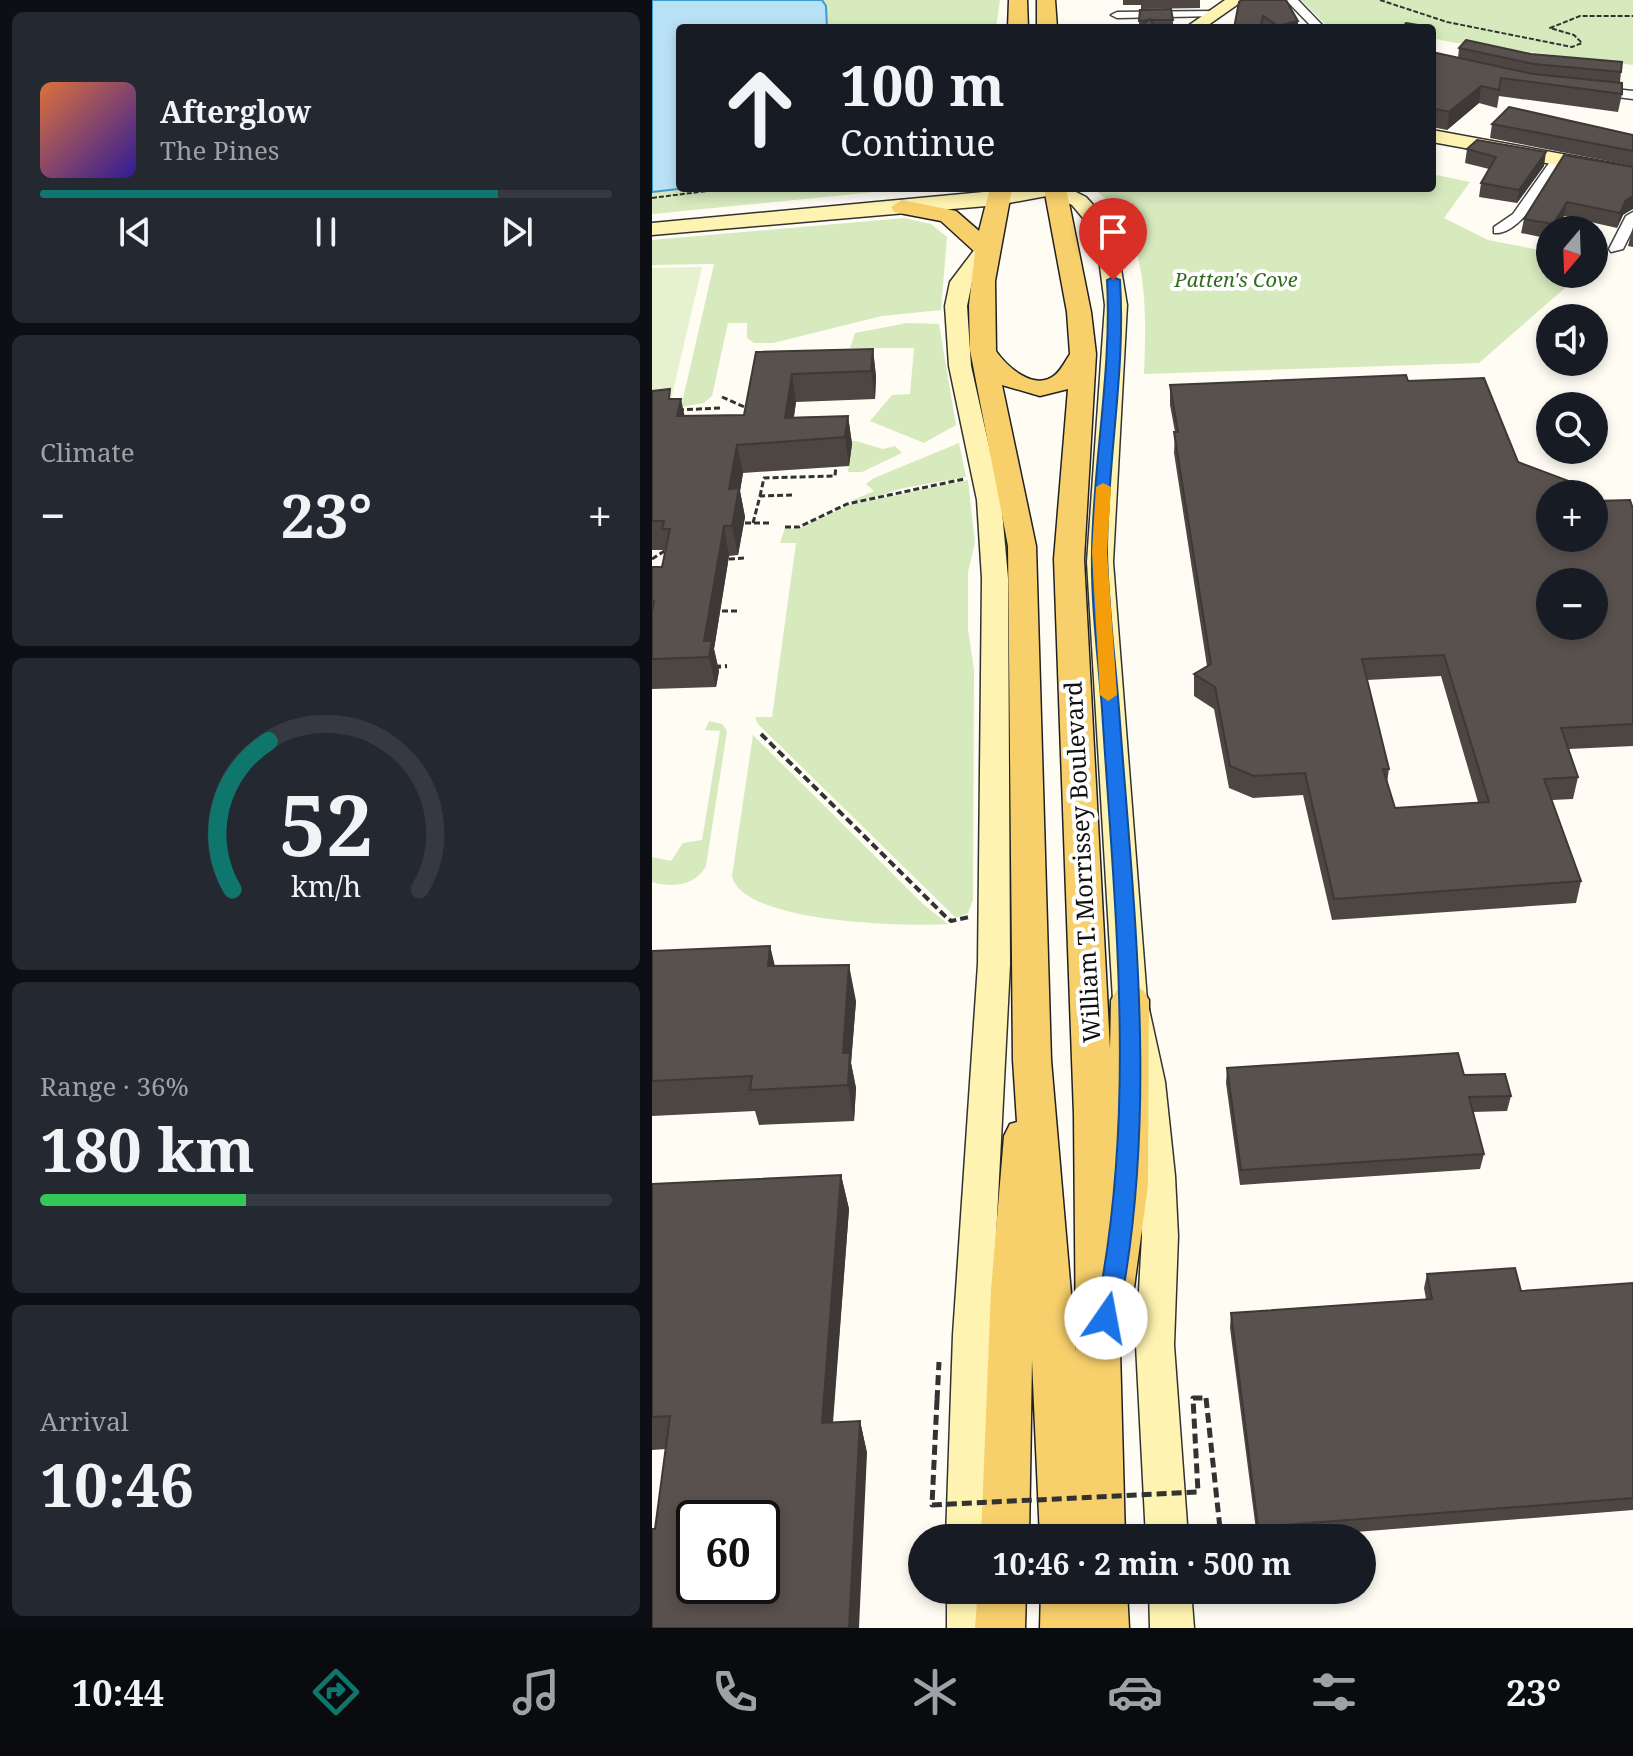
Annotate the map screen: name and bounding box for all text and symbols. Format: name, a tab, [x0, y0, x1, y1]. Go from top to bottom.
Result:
text: 100 m	[840, 46, 1005, 122]
icon: ahead	[708, 56, 812, 160]
text: Afterglow	[160, 91, 311, 132]
text: Continue	[840, 118, 996, 167]
text: The Pines	[160, 132, 280, 168]
pin	[1079, 198, 1147, 280]
icon: previous	[113, 210, 157, 254]
icon: pause	[304, 210, 348, 254]
icon: next	[495, 210, 539, 254]
icon: arrive	[1091, 210, 1135, 254]
north arrow	[1536, 216, 1608, 288]
map controls	[1536, 216, 1608, 640]
park label: Patten's Cove	[1173, 266, 1298, 293]
button: sound	[1536, 304, 1608, 376]
button: search	[1536, 392, 1608, 464]
text: Climate	[40, 434, 135, 470]
text: 23°	[281, 474, 372, 556]
button: +	[1536, 480, 1608, 552]
text: −	[40, 485, 65, 545]
text: +	[587, 485, 612, 545]
button: −	[1536, 568, 1608, 640]
street label: William T. Morrissey Boulevard	[1056, 680, 1107, 1044]
text: 52	[279, 767, 373, 880]
text: km/h	[291, 866, 361, 905]
text: Range · 36%	[40, 1068, 189, 1104]
text: 180 km	[40, 1108, 255, 1190]
position arrow	[1064, 1276, 1148, 1360]
text: Arrival	[40, 1403, 129, 1439]
text: 10:46	[40, 1443, 194, 1525]
speed limit sign: 60	[676, 1500, 780, 1604]
text: 10:46 · 2 min · 500 m	[993, 1543, 1291, 1584]
icon: directions	[308, 1664, 364, 1720]
icon: music	[508, 1664, 564, 1720]
icon: phone	[707, 1664, 763, 1720]
icon: climate	[907, 1664, 963, 1720]
icon: car	[1107, 1664, 1163, 1720]
icon: filters	[1306, 1664, 1362, 1720]
text: 10:44	[72, 1668, 164, 1717]
text: 23°	[1506, 1668, 1561, 1717]

